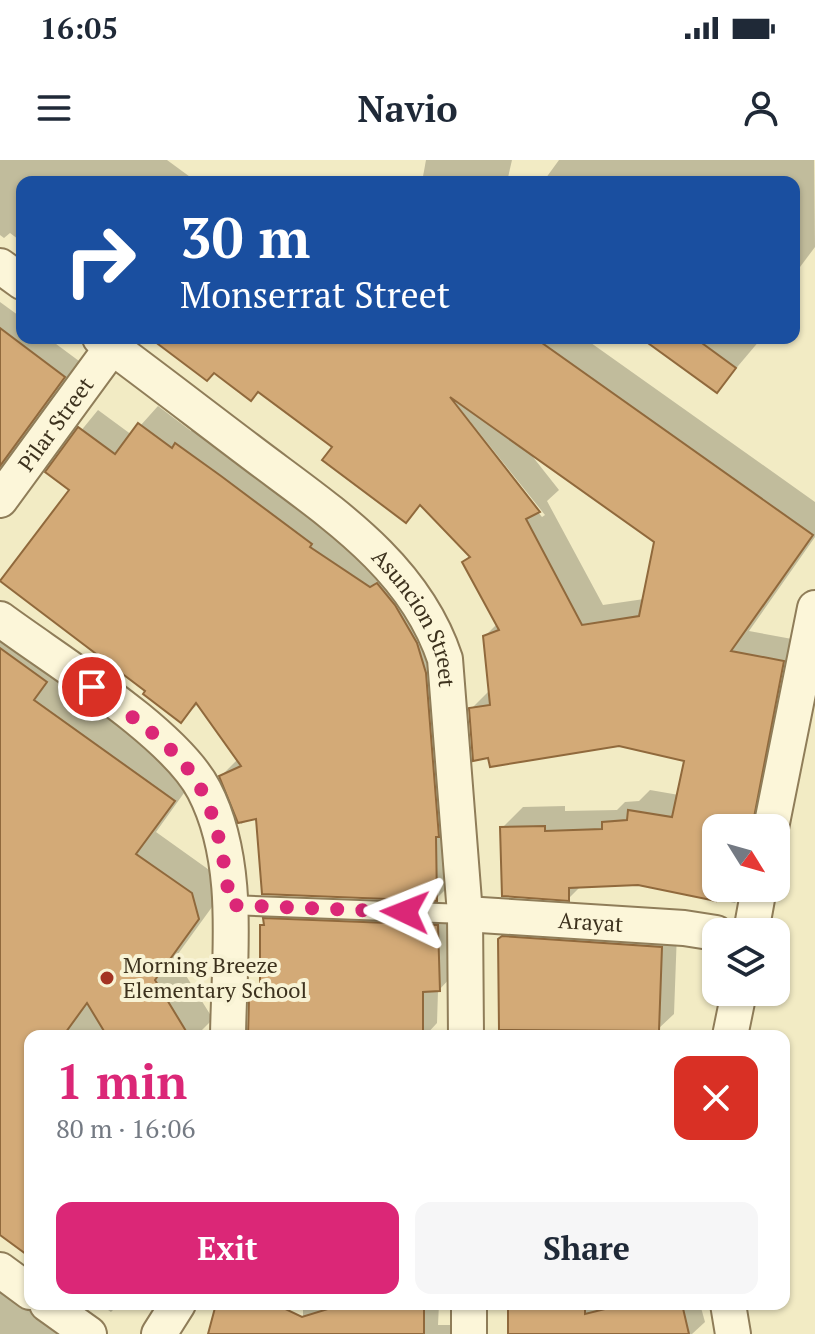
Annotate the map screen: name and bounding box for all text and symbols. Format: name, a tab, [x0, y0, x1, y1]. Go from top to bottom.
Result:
text: 16:05	[40, 8, 118, 48]
text: Navio	[357, 85, 458, 132]
icon: menu	[32, 86, 76, 130]
icon: person	[739, 86, 783, 130]
text: 30 m	[180, 200, 310, 274]
icon: right	[48, 208, 152, 312]
text: Monserrat Street	[180, 271, 450, 318]
street label: Pilar Street	[11, 371, 99, 477]
street label: Asuncion Street	[366, 542, 462, 688]
pin	[58, 653, 126, 721]
icon: arrive	[70, 665, 114, 709]
north arrow	[702, 814, 790, 902]
map controls	[702, 814, 790, 1006]
position arrow	[363, 870, 447, 954]
street label: Arayat	[557, 905, 624, 938]
button: layers	[702, 918, 790, 1006]
place label: Morning Breeze Elementary School	[123, 950, 307, 1004]
marker: Morning Breeze Elementary School	[98, 969, 116, 987]
text: 1 min	[56, 1049, 187, 1113]
button: close	[674, 1056, 758, 1140]
text: 80 m · 16:06	[56, 1111, 195, 1145]
button: Exit	[56, 1202, 399, 1294]
button: Share	[415, 1202, 758, 1294]

